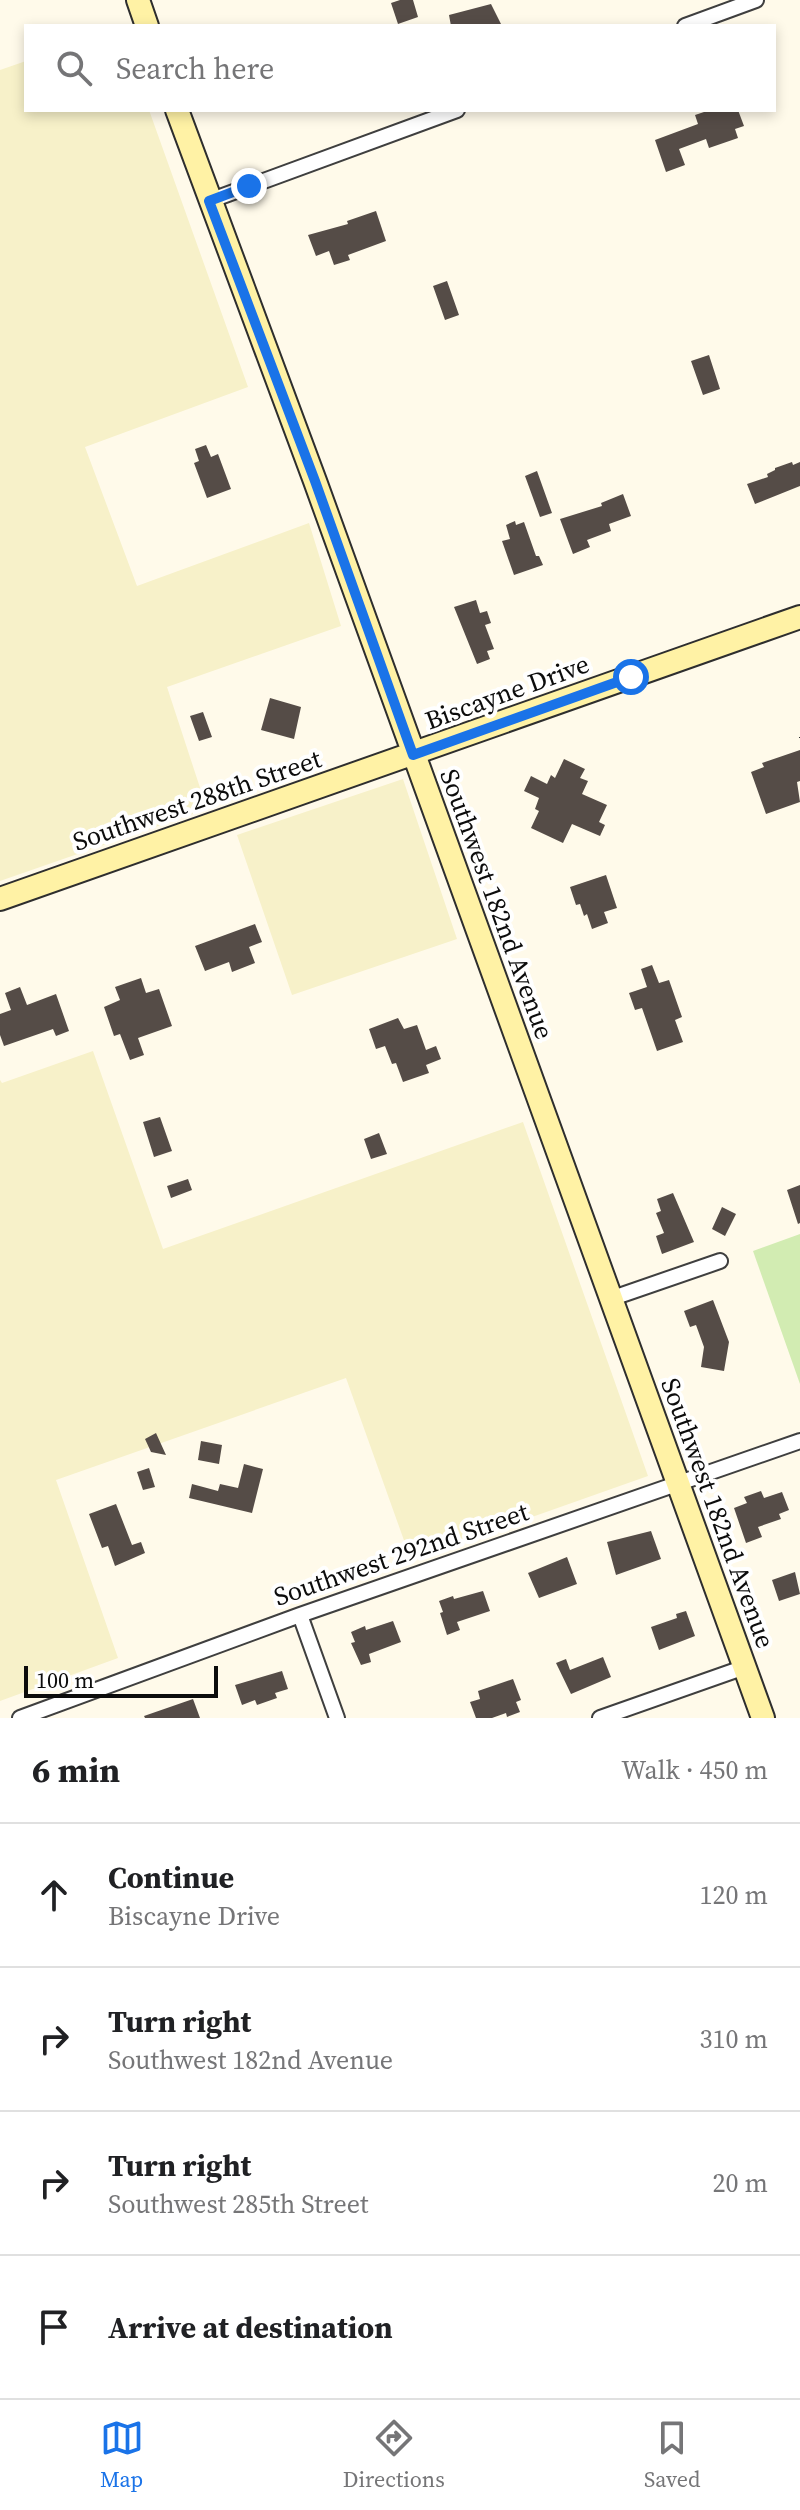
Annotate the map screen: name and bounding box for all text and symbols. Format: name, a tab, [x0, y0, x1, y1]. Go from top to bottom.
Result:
search box	[24, 24, 776, 112]
icon: search	[52, 46, 96, 90]
text: Search here	[116, 48, 274, 89]
route end	[231, 168, 267, 204]
street label: Biscayne Drive	[420, 646, 594, 738]
route start	[613, 659, 649, 695]
street label: Southwest 288th Street	[68, 740, 327, 859]
street label: Southwest 182nd Avenue	[431, 764, 563, 1044]
street label: Southwest 182nd Avenue	[652, 1373, 784, 1653]
street label: Southwest 292nd Street	[269, 1493, 534, 1614]
scale bar	[24, 1662, 218, 1698]
text: 100 m	[36, 1665, 94, 1695]
text: 6 min	[32, 1747, 120, 1793]
text: Walk · 450 m	[621, 1752, 768, 1788]
text: Continue	[108, 1857, 234, 1898]
icon: ahead	[32, 1873, 76, 1917]
text: 120 m	[700, 1877, 768, 1913]
text: Biscayne Drive	[108, 1898, 280, 1934]
text: Turn right	[108, 2001, 251, 2042]
icon: right	[32, 2017, 76, 2061]
text: 310 m	[700, 2021, 768, 2057]
text: Southwest 182nd Avenue	[108, 2042, 393, 2078]
text: Turn right	[108, 2145, 251, 2186]
icon: right	[32, 2161, 76, 2205]
text: 20 m	[713, 2165, 768, 2201]
text: Southwest 285th Street	[108, 2186, 369, 2222]
icon: arrive	[32, 2305, 76, 2349]
text: Arrive at destination	[108, 2307, 393, 2348]
tab: Map	[100, 2416, 144, 2494]
tab: Directions	[343, 2416, 445, 2494]
tab: Saved	[644, 2416, 700, 2494]

